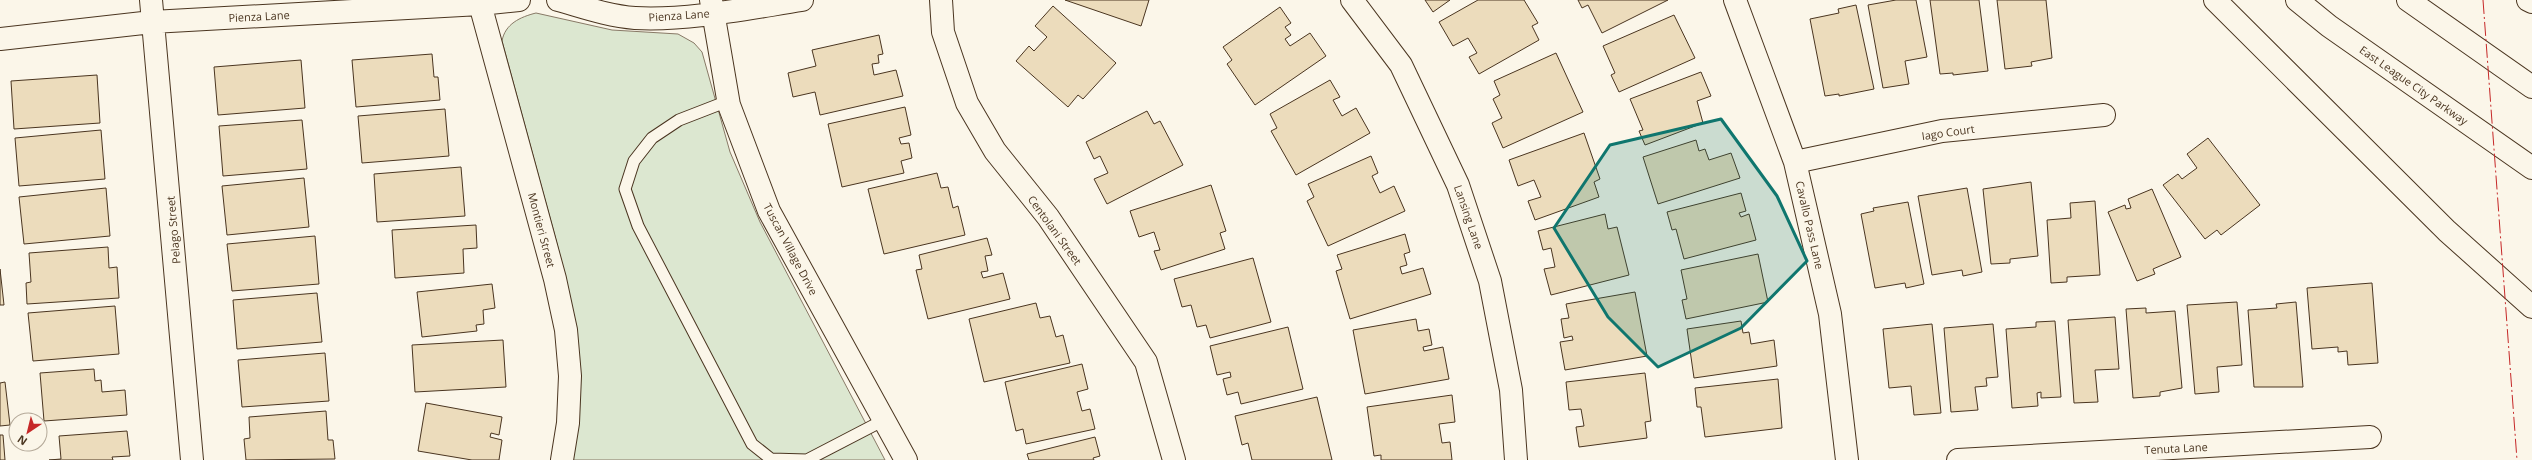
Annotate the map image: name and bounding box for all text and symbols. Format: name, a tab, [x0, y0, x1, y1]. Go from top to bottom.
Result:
street label: Pienza Lane	[648, 5, 710, 25]
street label: Pienza Lane	[228, 7, 290, 25]
street label: East League City Parkway	[2357, 42, 2472, 128]
street label: Iago Court	[1921, 121, 1976, 143]
street label: Cavallo Pass Lane	[1793, 179, 1827, 271]
street label: Lansing Lane	[1451, 183, 1487, 251]
street label: Montieri Street	[525, 191, 559, 269]
street label: Centolani Street	[1025, 192, 1085, 268]
street label: Pelago Street	[163, 195, 183, 264]
street label: Tuscan Village Drive	[760, 200, 822, 298]
north arrow	[8, 412, 48, 452]
text: N	[14, 432, 30, 449]
street label: Tenuta Lane	[2144, 439, 2208, 457]

